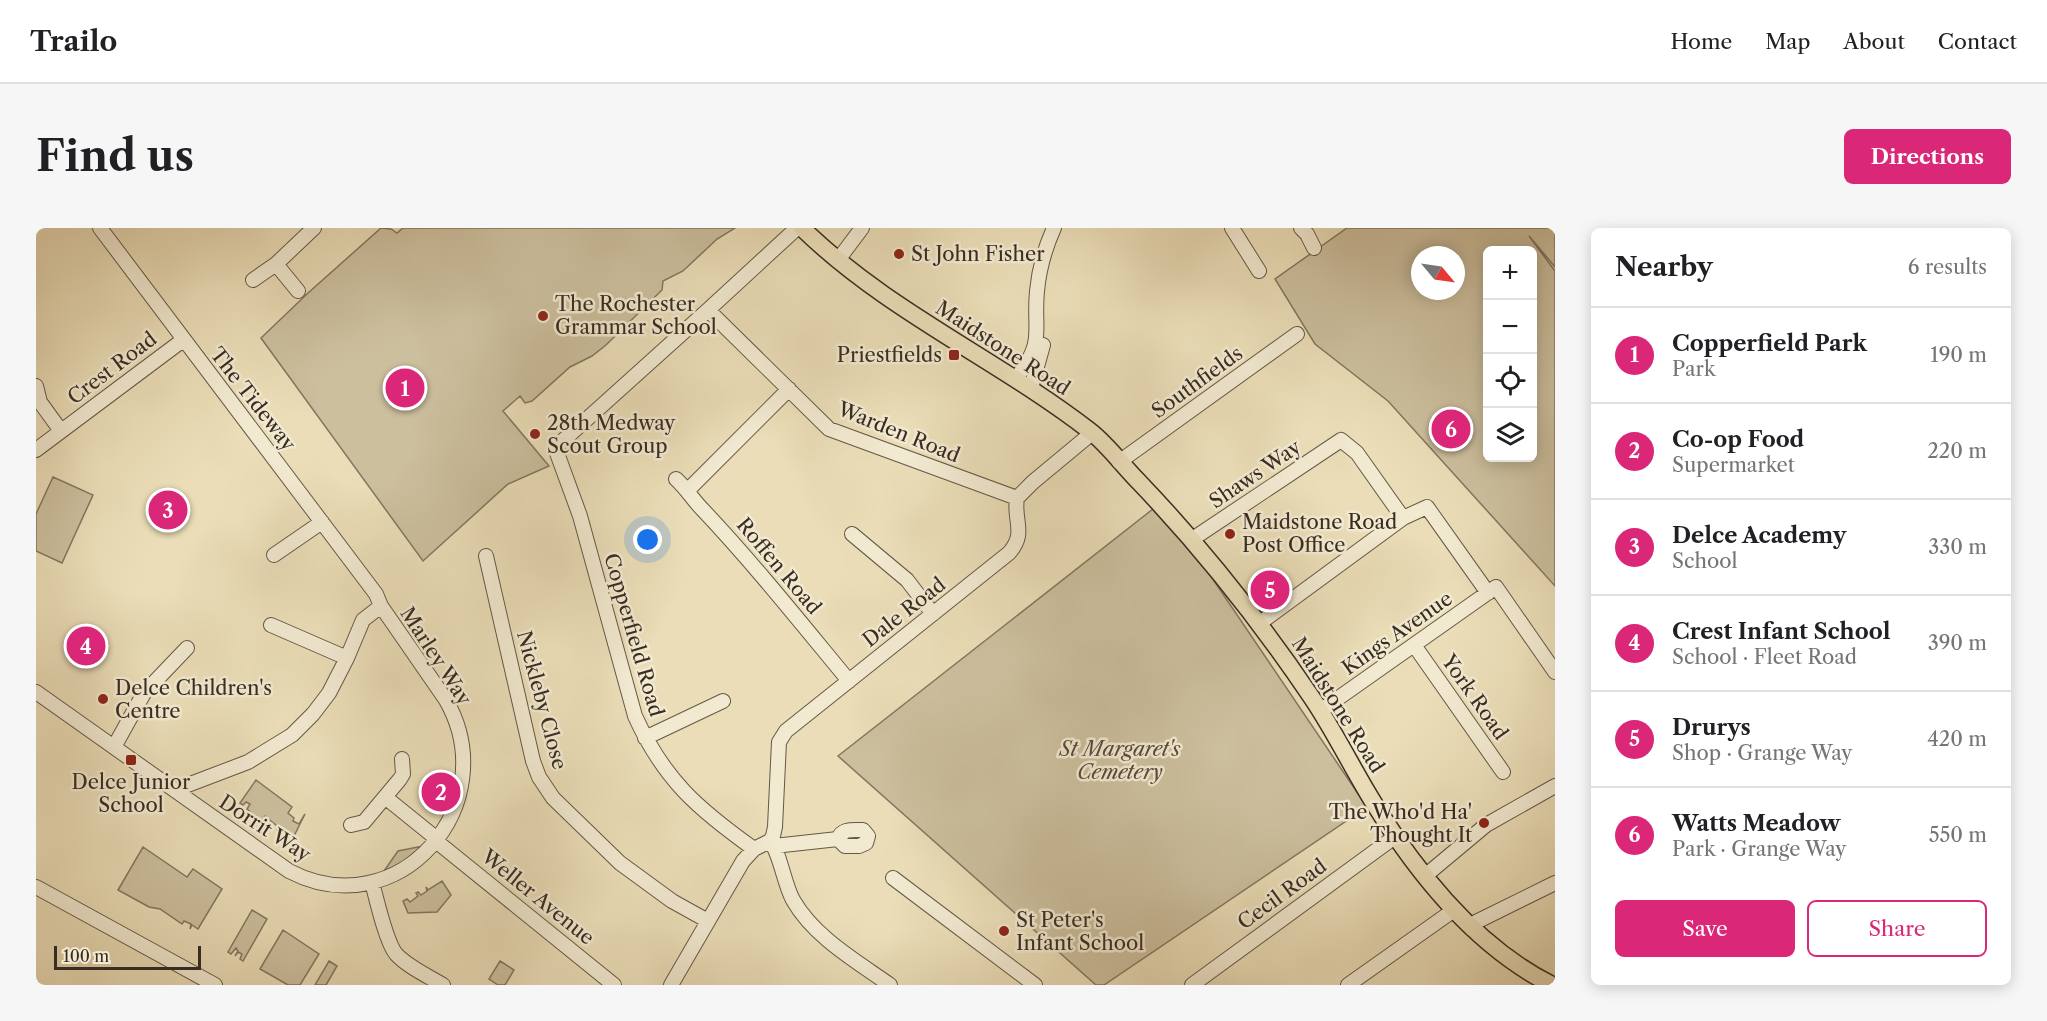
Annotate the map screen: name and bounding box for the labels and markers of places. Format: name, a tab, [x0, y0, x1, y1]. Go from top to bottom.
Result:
place label: St John Fisher	[911, 242, 1045, 266]
marker: St John Fisher	[892, 247, 906, 261]
place label: The Rochester Grammar School	[555, 292, 717, 339]
marker: The Rochester Grammar School	[536, 309, 550, 323]
place label: Priestfields	[837, 343, 942, 367]
marker: Priestfields	[947, 348, 961, 362]
pin: 1	[386, 366, 424, 410]
pin: 6	[1432, 406, 1470, 452]
place label: 28th Medway Scout Group	[547, 411, 676, 458]
marker: 28th Medway Scout Group	[528, 427, 542, 441]
pin: 3	[148, 488, 188, 532]
place label: Maidstone Road Post Office	[1242, 510, 1397, 557]
marker: Maidstone Road Post Office	[1223, 527, 1237, 541]
pin: 5	[1250, 568, 1290, 613]
pin: 4	[67, 624, 106, 668]
place label: Delce Children's Centre	[115, 676, 272, 723]
marker: Delce Children's Centre	[96, 692, 110, 706]
marker: Delce Junior School	[124, 753, 138, 767]
place label: Delce Junior School	[72, 770, 191, 817]
pin: 2	[422, 770, 460, 814]
place label: The Who'd Ha' Thought It	[1329, 800, 1472, 847]
marker: The Who'd Ha' Thought It	[1477, 816, 1491, 830]
place label: St Peter's Infant School	[1016, 908, 1144, 955]
marker: St Peter's Infant School	[997, 924, 1011, 938]

